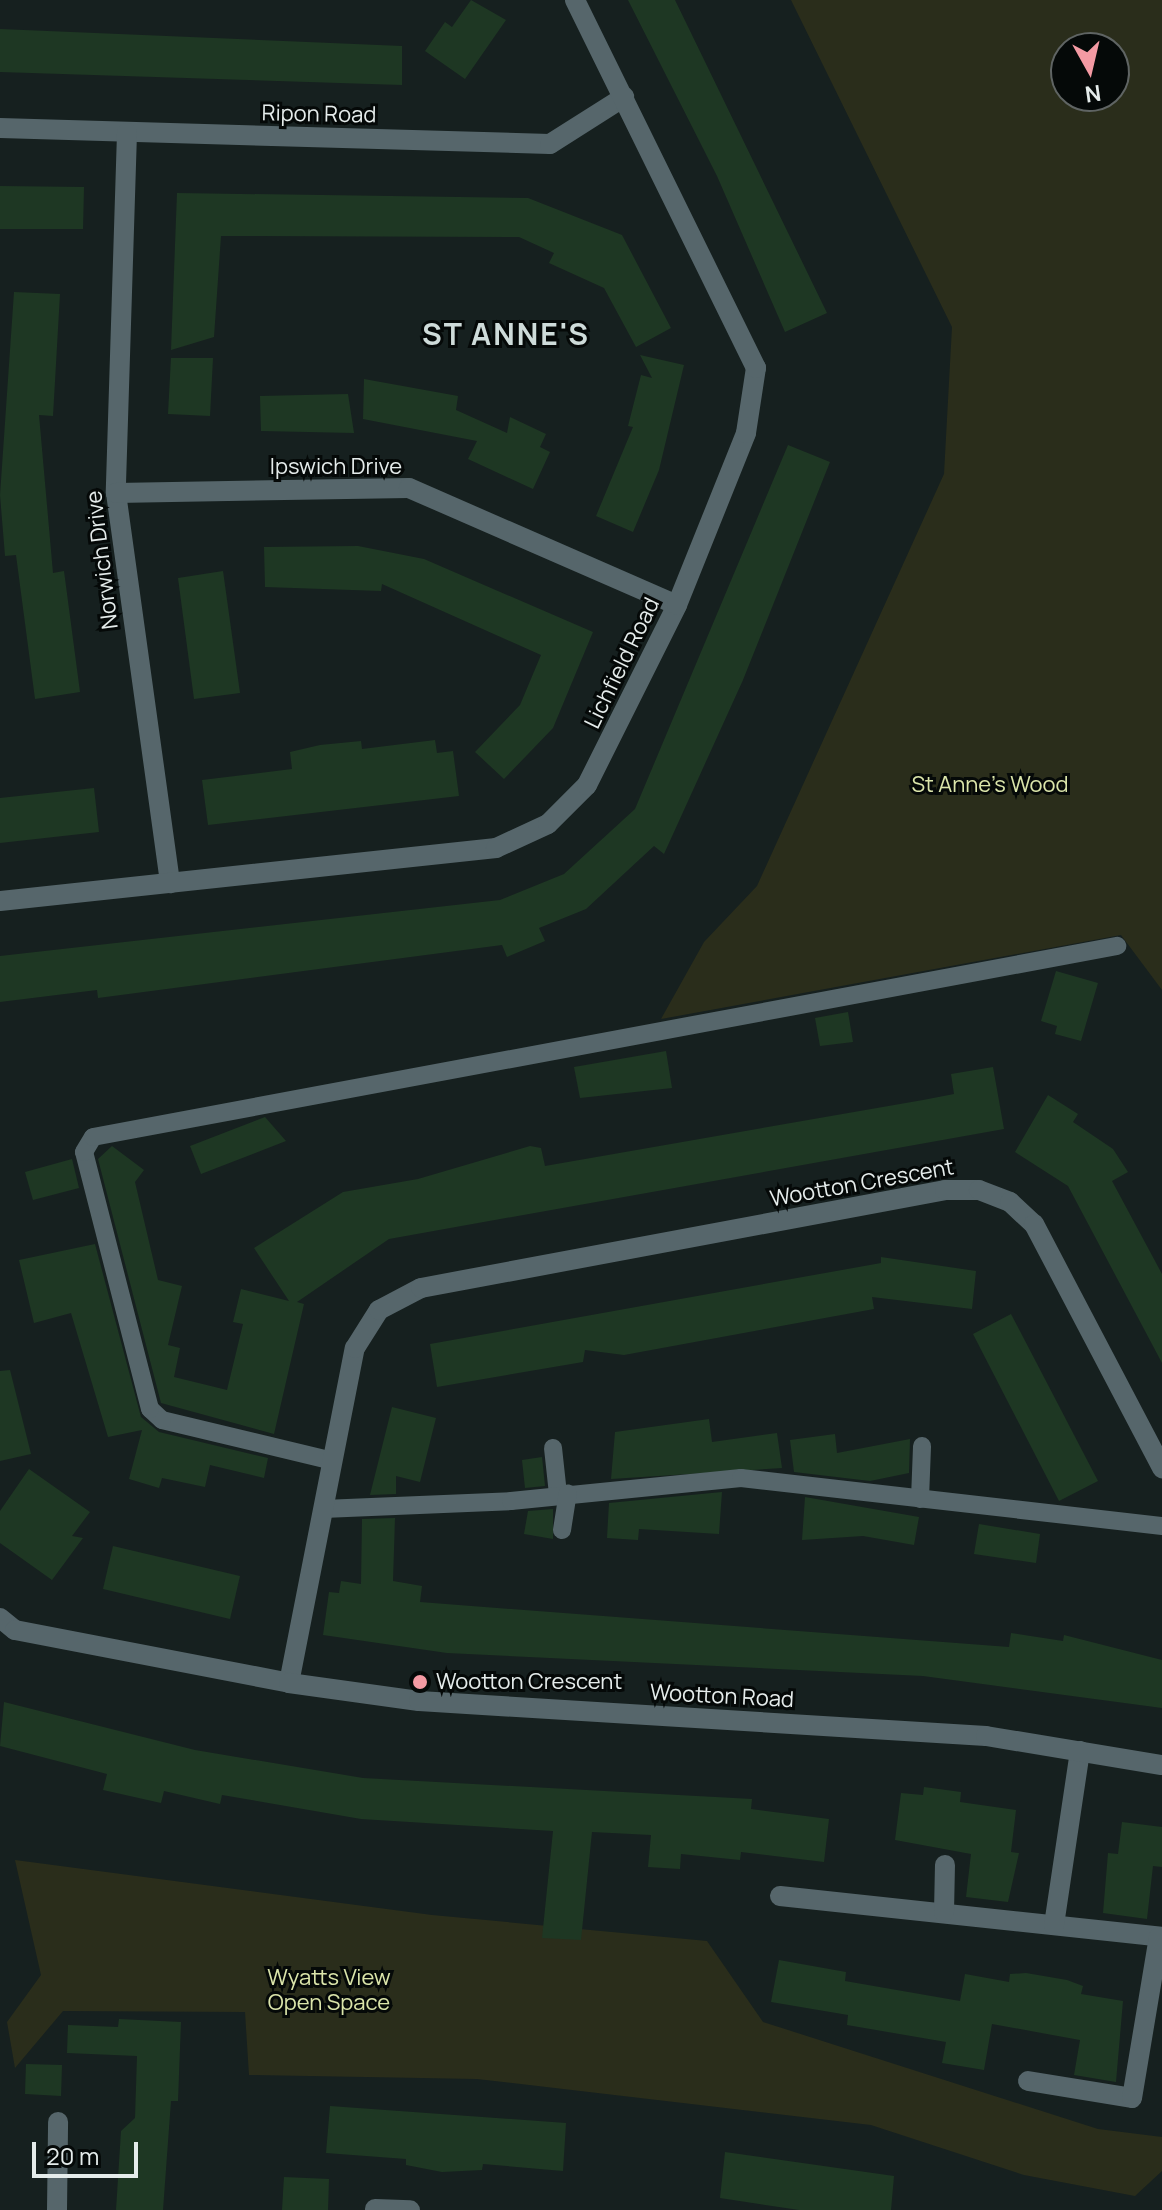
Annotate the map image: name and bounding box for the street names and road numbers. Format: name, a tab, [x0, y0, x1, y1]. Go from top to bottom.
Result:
street label: Ripon Road	[261, 100, 377, 128]
street label: Ipswich Drive	[270, 454, 402, 480]
street label: Norwich Drive	[80, 489, 124, 631]
street label: Lichfield Road	[579, 593, 665, 733]
street label: Wootton Crescent	[768, 1154, 956, 1212]
street label: Wootton Road	[649, 1679, 795, 1713]

